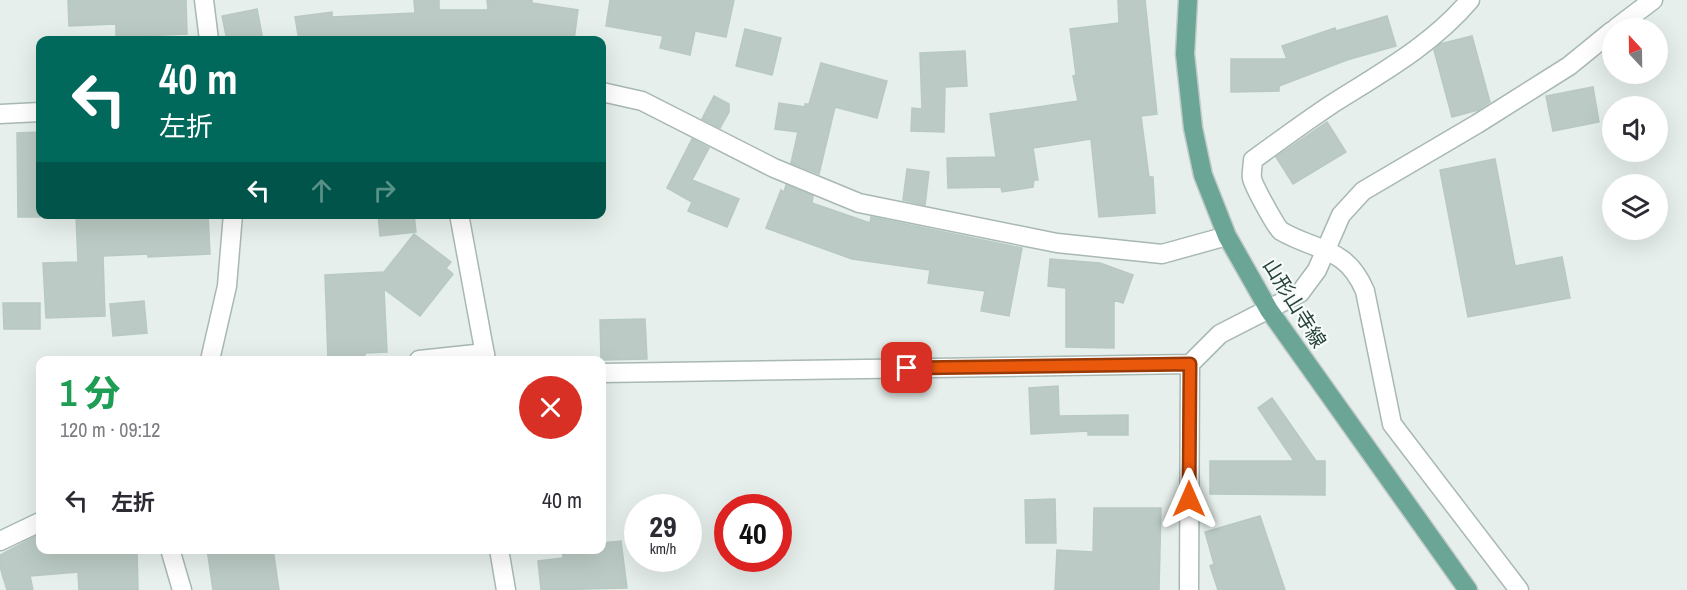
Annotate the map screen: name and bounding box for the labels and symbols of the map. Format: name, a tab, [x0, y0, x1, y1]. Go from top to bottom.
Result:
north arrow	[1602, 18, 1668, 84]
street label: 山形山寺線	[1257, 253, 1333, 353]
pin	[881, 342, 932, 393]
position arrow	[1157, 467, 1221, 531]
speed limit sign: 40	[714, 494, 792, 572]

